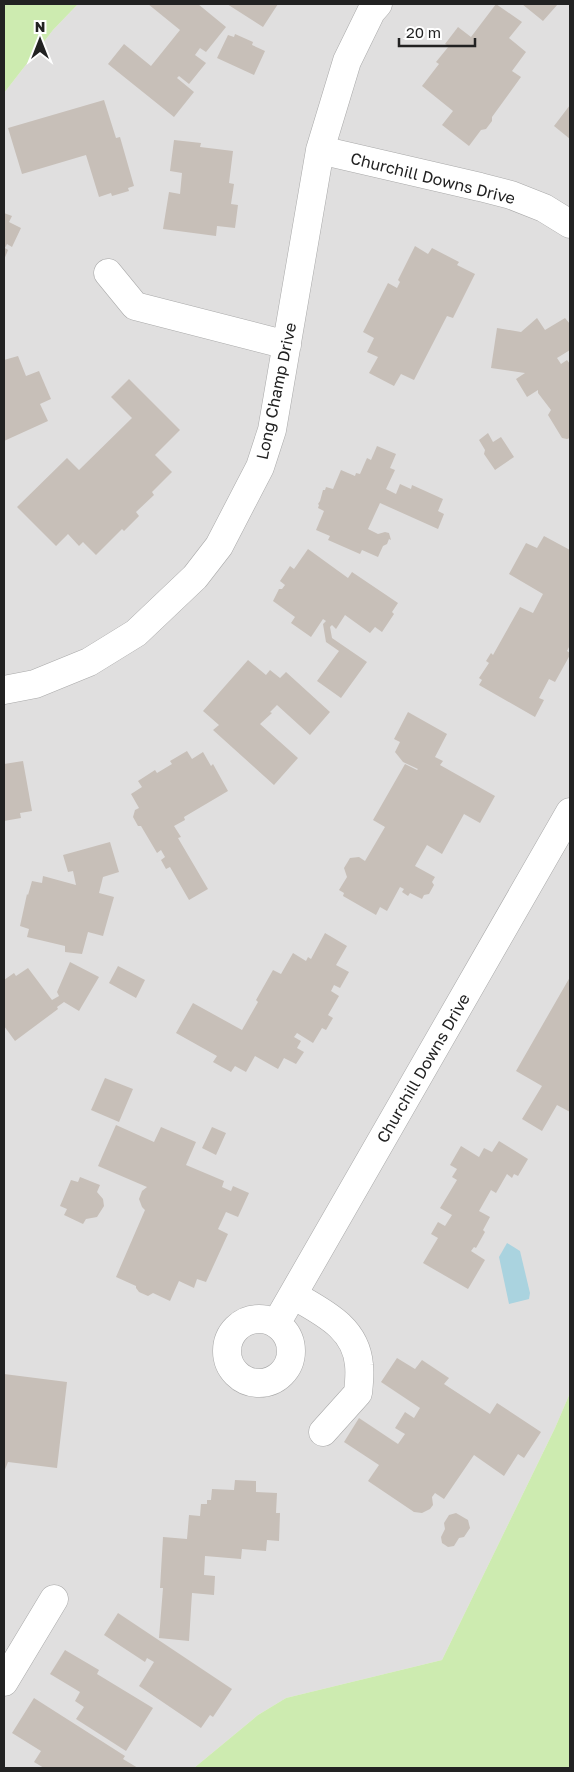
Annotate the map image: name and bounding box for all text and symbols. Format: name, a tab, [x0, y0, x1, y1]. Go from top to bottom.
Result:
north arrow	[15, 15, 65, 65]
scale bar	[399, 15, 475, 47]
text: N	[35, 18, 45, 35]
text: 20 m	[406, 23, 441, 41]
street label: Churchill Downs Drive	[349, 148, 517, 208]
street label: Long Champ Drive	[252, 321, 300, 461]
street label: Churchill Downs Drive	[372, 990, 474, 1146]

